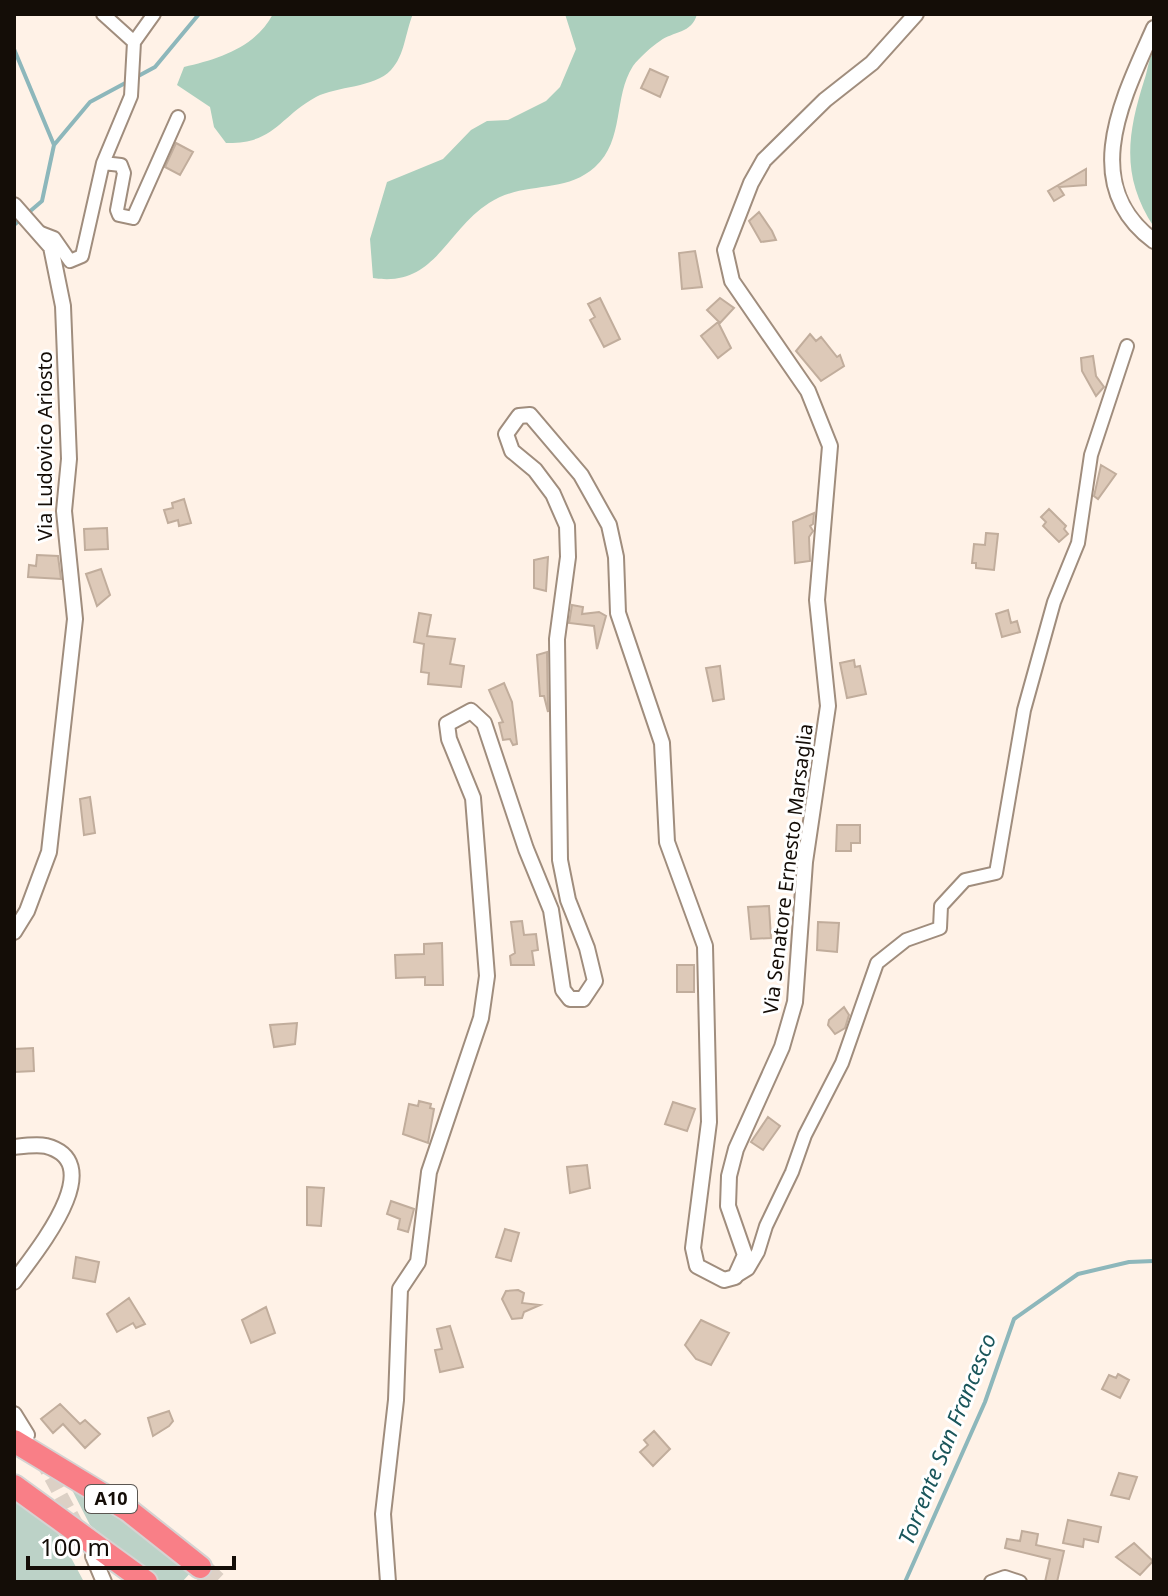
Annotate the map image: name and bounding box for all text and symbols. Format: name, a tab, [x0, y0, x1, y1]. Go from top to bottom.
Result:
street label: Via Ludovico Ariosto	[31, 351, 58, 541]
street label: Via Senatore Ernesto Marsaglia	[756, 722, 819, 1016]
water label: Torrente San Francesco	[890, 1328, 1002, 1549]
road number: A10	[85, 1485, 137, 1513]
scale bar	[28, 1520, 234, 1570]
text: 100 m	[40, 1530, 110, 1563]

